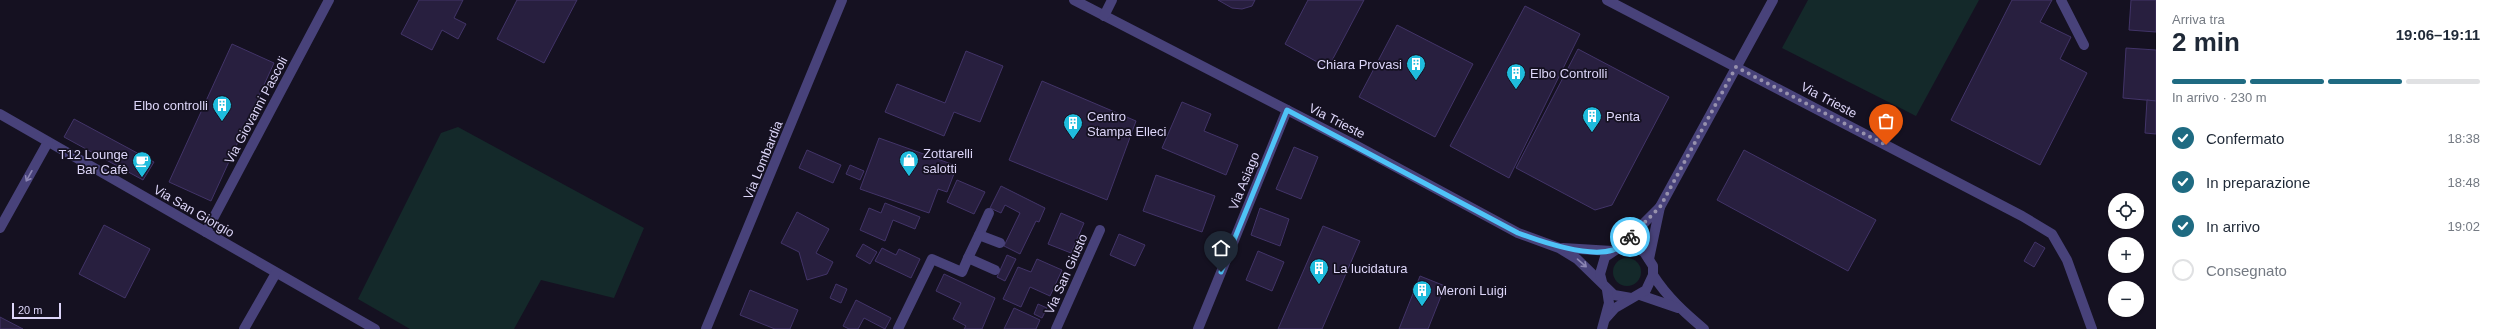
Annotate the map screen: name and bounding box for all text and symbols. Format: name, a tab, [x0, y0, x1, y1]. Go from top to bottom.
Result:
text: Arriva tra	[2172, 12, 2225, 27]
text: 19:06–19:11	[2396, 26, 2480, 43]
text: 2 min	[2172, 27, 2240, 57]
building icon: Chiara Provasi	[1405, 53, 1427, 81]
street label: Via Giovanni Pascoli	[221, 54, 291, 166]
place label: Chiara Provasi	[1317, 57, 1402, 72]
building icon: Elbo Controlli	[1505, 62, 1527, 90]
place label: Elbo Controlli	[1530, 66, 1607, 81]
street label: Via Trieste	[1798, 79, 1860, 121]
text: In arrivo · 230 m	[2172, 90, 2267, 105]
building icon: Elbo controlli	[211, 94, 233, 122]
place label: Elbo controlli	[134, 98, 208, 113]
street label: Via Trieste	[1306, 100, 1368, 142]
pin	[1869, 104, 1903, 145]
building icon: Penta	[1581, 105, 1603, 133]
place label: Centro Stampa Elleci	[1087, 109, 1167, 139]
place label: Penta	[1606, 109, 1641, 124]
icon: bag	[1875, 110, 1897, 132]
building icon: Centro Stampa Elleci	[1062, 112, 1084, 140]
street label: Via Lombardia	[740, 118, 786, 202]
icon: check	[2172, 127, 2194, 149]
text: Confermato	[2206, 130, 2284, 147]
text: 18:38	[2447, 131, 2480, 146]
place label: Zottarelli salotti	[923, 146, 973, 176]
place label: T12 Lounge Bar Cafè	[59, 147, 128, 177]
shop icon: Zottarelli salotti	[898, 149, 920, 177]
cafe icon: T12 Lounge Bar Cafè	[131, 150, 153, 178]
street label: Via Asiago	[1226, 150, 1262, 212]
one-way arrow	[25, 170, 32, 182]
icon: check	[2172, 171, 2194, 193]
text: In preparazione	[2206, 174, 2310, 191]
text: 18:48	[2447, 175, 2480, 190]
street label: Via San Giorgio	[151, 182, 237, 240]
map controls	[2108, 193, 2144, 317]
button: locate	[2108, 193, 2144, 229]
icon: check	[2172, 215, 2194, 237]
courier	[1610, 217, 1650, 257]
text: In arrivo	[2206, 218, 2260, 235]
text: 19:02	[2447, 219, 2480, 234]
icon: bike	[1619, 226, 1641, 248]
street label: Via San Giusto	[1042, 231, 1090, 317]
pin	[1204, 231, 1238, 272]
icon: home	[1210, 237, 1232, 259]
button: +	[2108, 237, 2144, 273]
building icon: La lucidatura	[1308, 257, 1330, 285]
one-way arrow	[1577, 258, 1587, 268]
place label: La lucidatura	[1333, 261, 1408, 276]
text: Consegnato	[2206, 262, 2287, 279]
building icon: Meroni Luigi	[1411, 279, 1433, 307]
button: −	[2108, 281, 2144, 317]
place label: Meroni Luigi	[1436, 283, 1507, 298]
scale bar	[12, 301, 61, 320]
text: 20 m	[18, 304, 42, 316]

